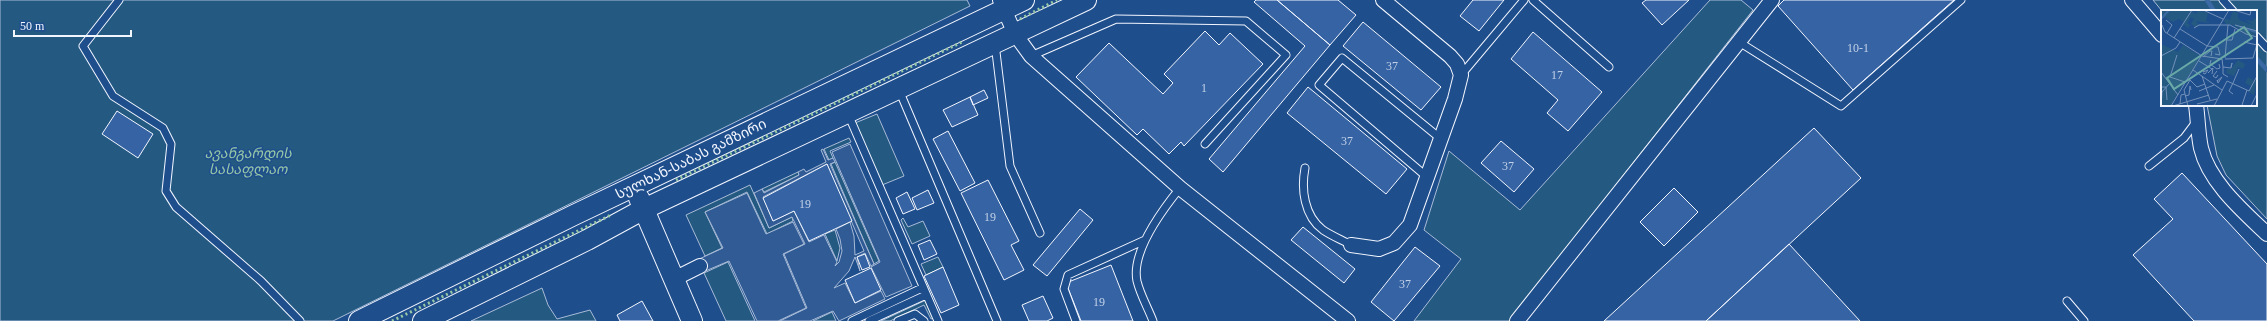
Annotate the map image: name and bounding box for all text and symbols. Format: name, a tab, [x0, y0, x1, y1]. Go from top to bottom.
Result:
inset map	[2161, 10, 2257, 106]
scale bar	[14, 12, 131, 38]
text: 50 m	[20, 19, 45, 33]
house number: 10-1	[1847, 41, 1869, 55]
house number: 37	[1386, 59, 1398, 73]
house number: 17	[1551, 68, 1563, 82]
house number: 1	[1201, 81, 1207, 95]
street label: სულხან-საბას გამზირი	[613, 116, 769, 203]
house number: 37	[1341, 134, 1353, 148]
park label: ავანგარდის სასაფლაო	[205, 146, 292, 178]
house number: 37	[1502, 159, 1514, 173]
house number: 19	[799, 197, 811, 211]
house number: 19	[984, 210, 996, 224]
house number: 37	[1399, 277, 1411, 291]
house number: 19	[1093, 295, 1105, 309]

